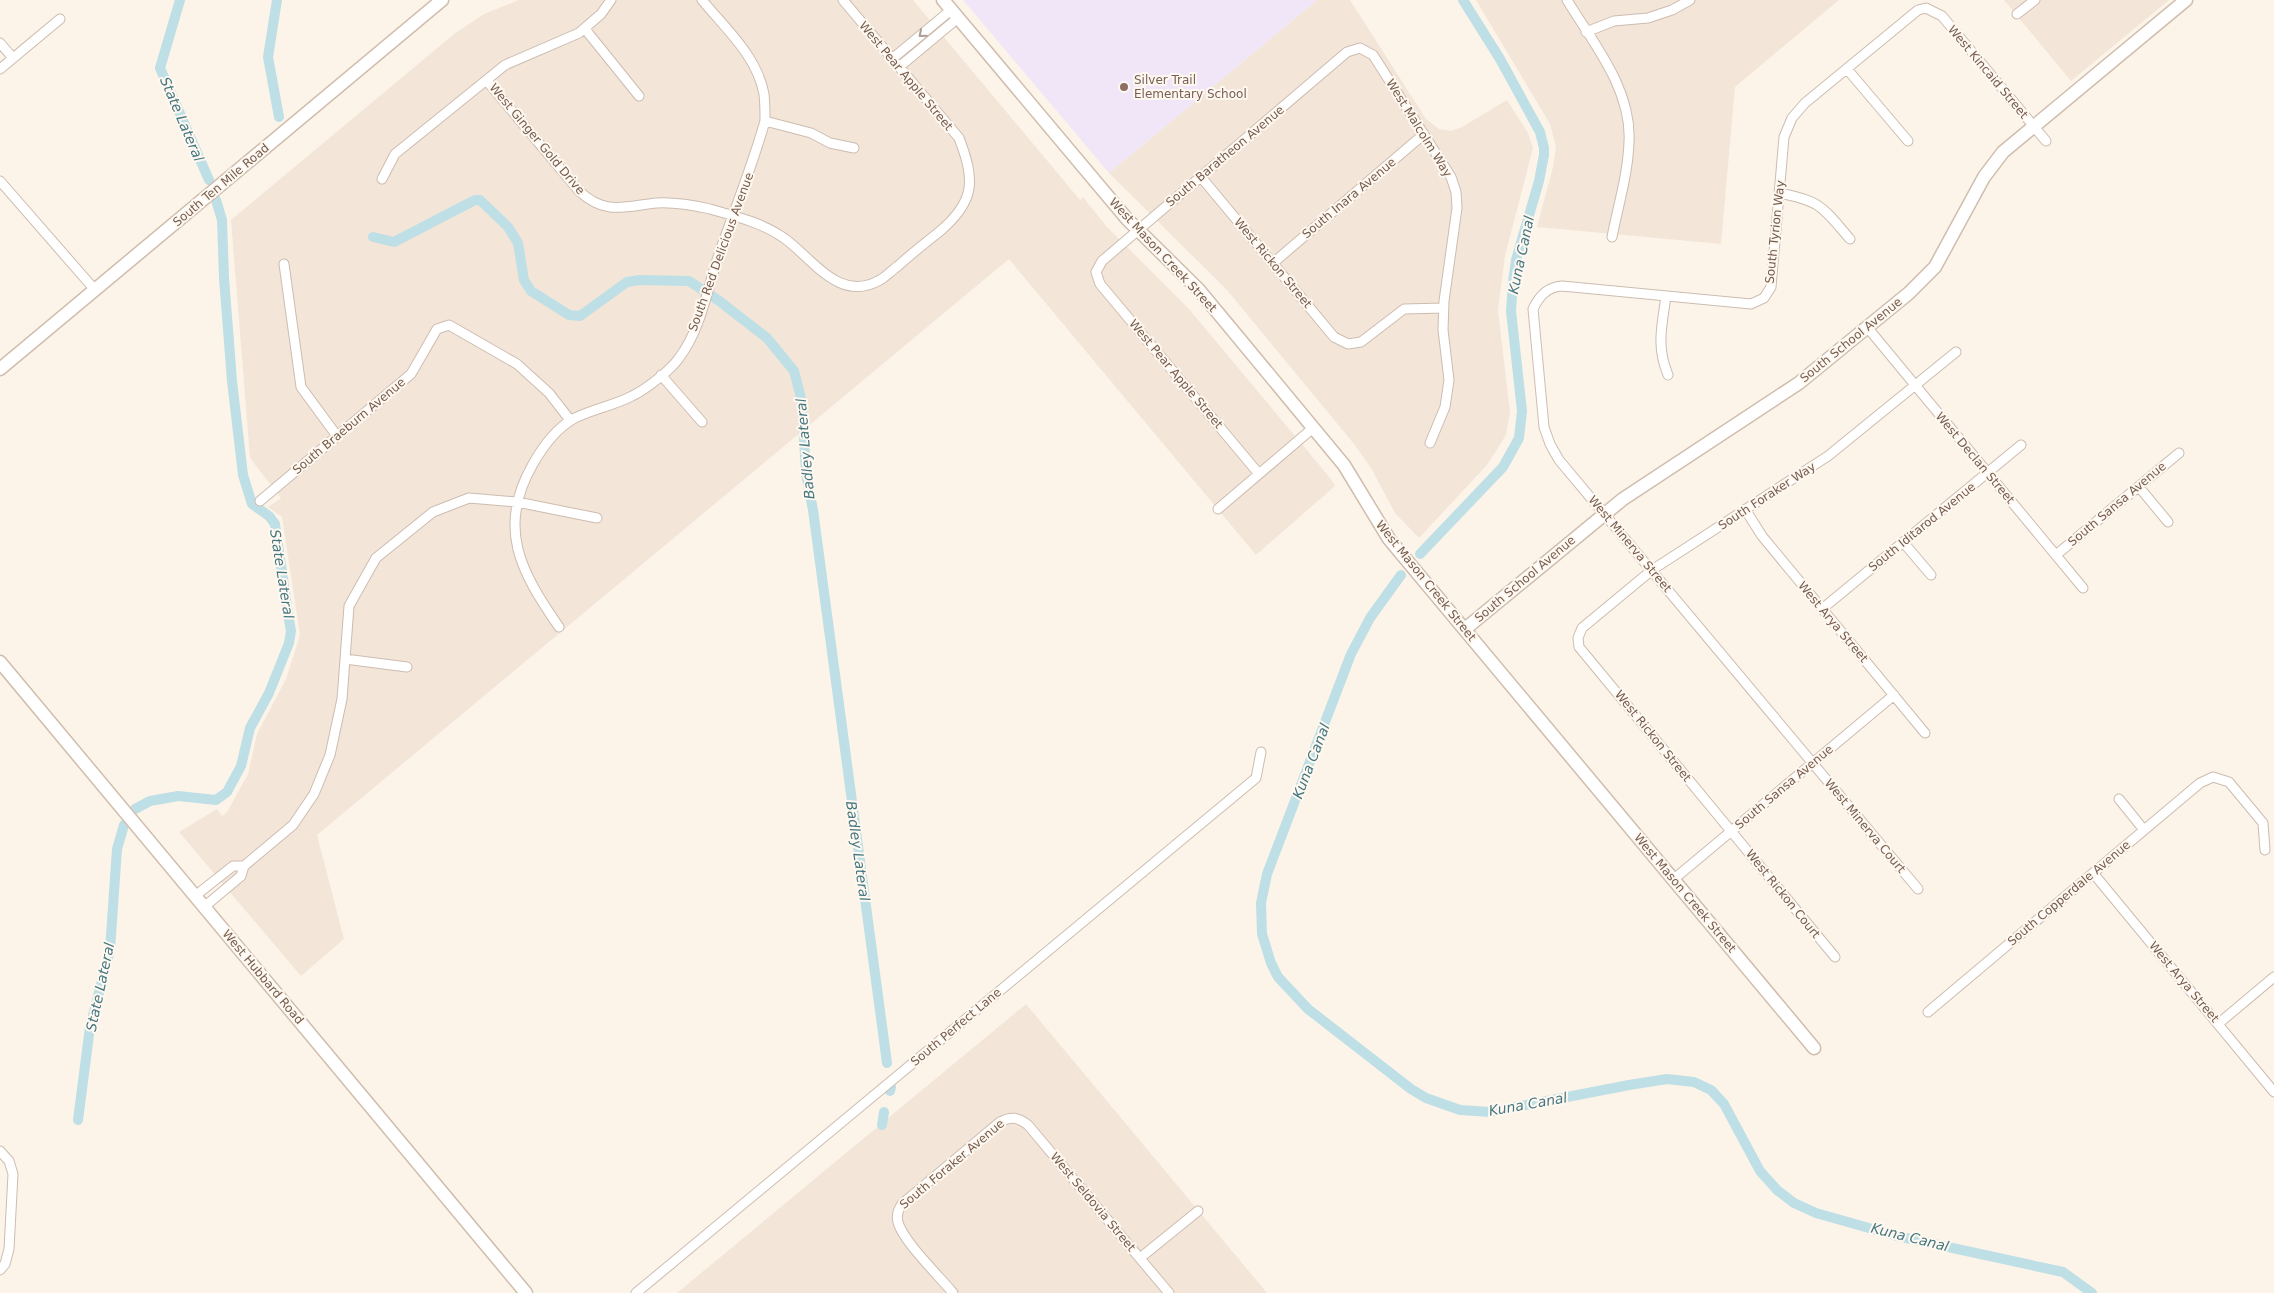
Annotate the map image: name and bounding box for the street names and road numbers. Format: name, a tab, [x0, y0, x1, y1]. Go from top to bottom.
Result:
street label: West Pear Apple Street	[856, 19, 956, 134]
street label: West Kincaid Street	[1945, 23, 2031, 122]
street label: West Malcolm Way	[1383, 77, 1455, 179]
street label: West Ginger Gold Drive	[486, 81, 588, 197]
street label: South Baratheon Avenue	[1163, 103, 1287, 209]
street label: South Ten Mile Road	[170, 141, 272, 229]
street label: South Inara Avenue	[1299, 155, 1399, 241]
street label: South Red Delicious Avenue	[686, 171, 756, 333]
street label: South Tyrion Way	[1763, 180, 1787, 284]
street label: West Mason Creek Street	[1106, 195, 1220, 315]
street label: West Rickon Street	[1231, 215, 1315, 311]
street label: South School Avenue	[1797, 295, 1905, 385]
street label: West Pear Apple Street	[1126, 317, 1226, 432]
street label: South Braeburn Avenue	[290, 375, 408, 477]
street label: West Declan Street	[1933, 409, 2018, 507]
street label: South Foraker Way	[1716, 459, 1818, 533]
street label: South Sansa Avenue	[2065, 459, 2169, 549]
street label: South Iditarod Avenue	[1866, 480, 1978, 574]
street label: West Minerva Street	[1586, 493, 1675, 595]
street label: West Mason Creek Street	[1373, 518, 1479, 644]
street label: South School Avenue	[1472, 533, 1578, 625]
street label: West Arya Street	[1795, 579, 1871, 665]
street label: West Rickon Street	[1612, 688, 1694, 785]
street label: South Sansa Avenue	[1732, 742, 1836, 832]
street label: West Minerva Court	[1822, 776, 1909, 876]
street label: West Mason Creek Street	[1631, 831, 1739, 956]
street label: South Copperdale Avenue	[2005, 838, 2133, 948]
street label: West Rickon Court	[1743, 847, 1823, 941]
street label: West Hubbard Road	[219, 927, 307, 1027]
street label: West Arya Street	[2146, 939, 2222, 1025]
street label: South Perfect Lane	[908, 985, 1004, 1069]
street label: South Foraker Avenue	[897, 1116, 1007, 1212]
street label: West Seldovia Street	[1048, 1150, 1139, 1254]

